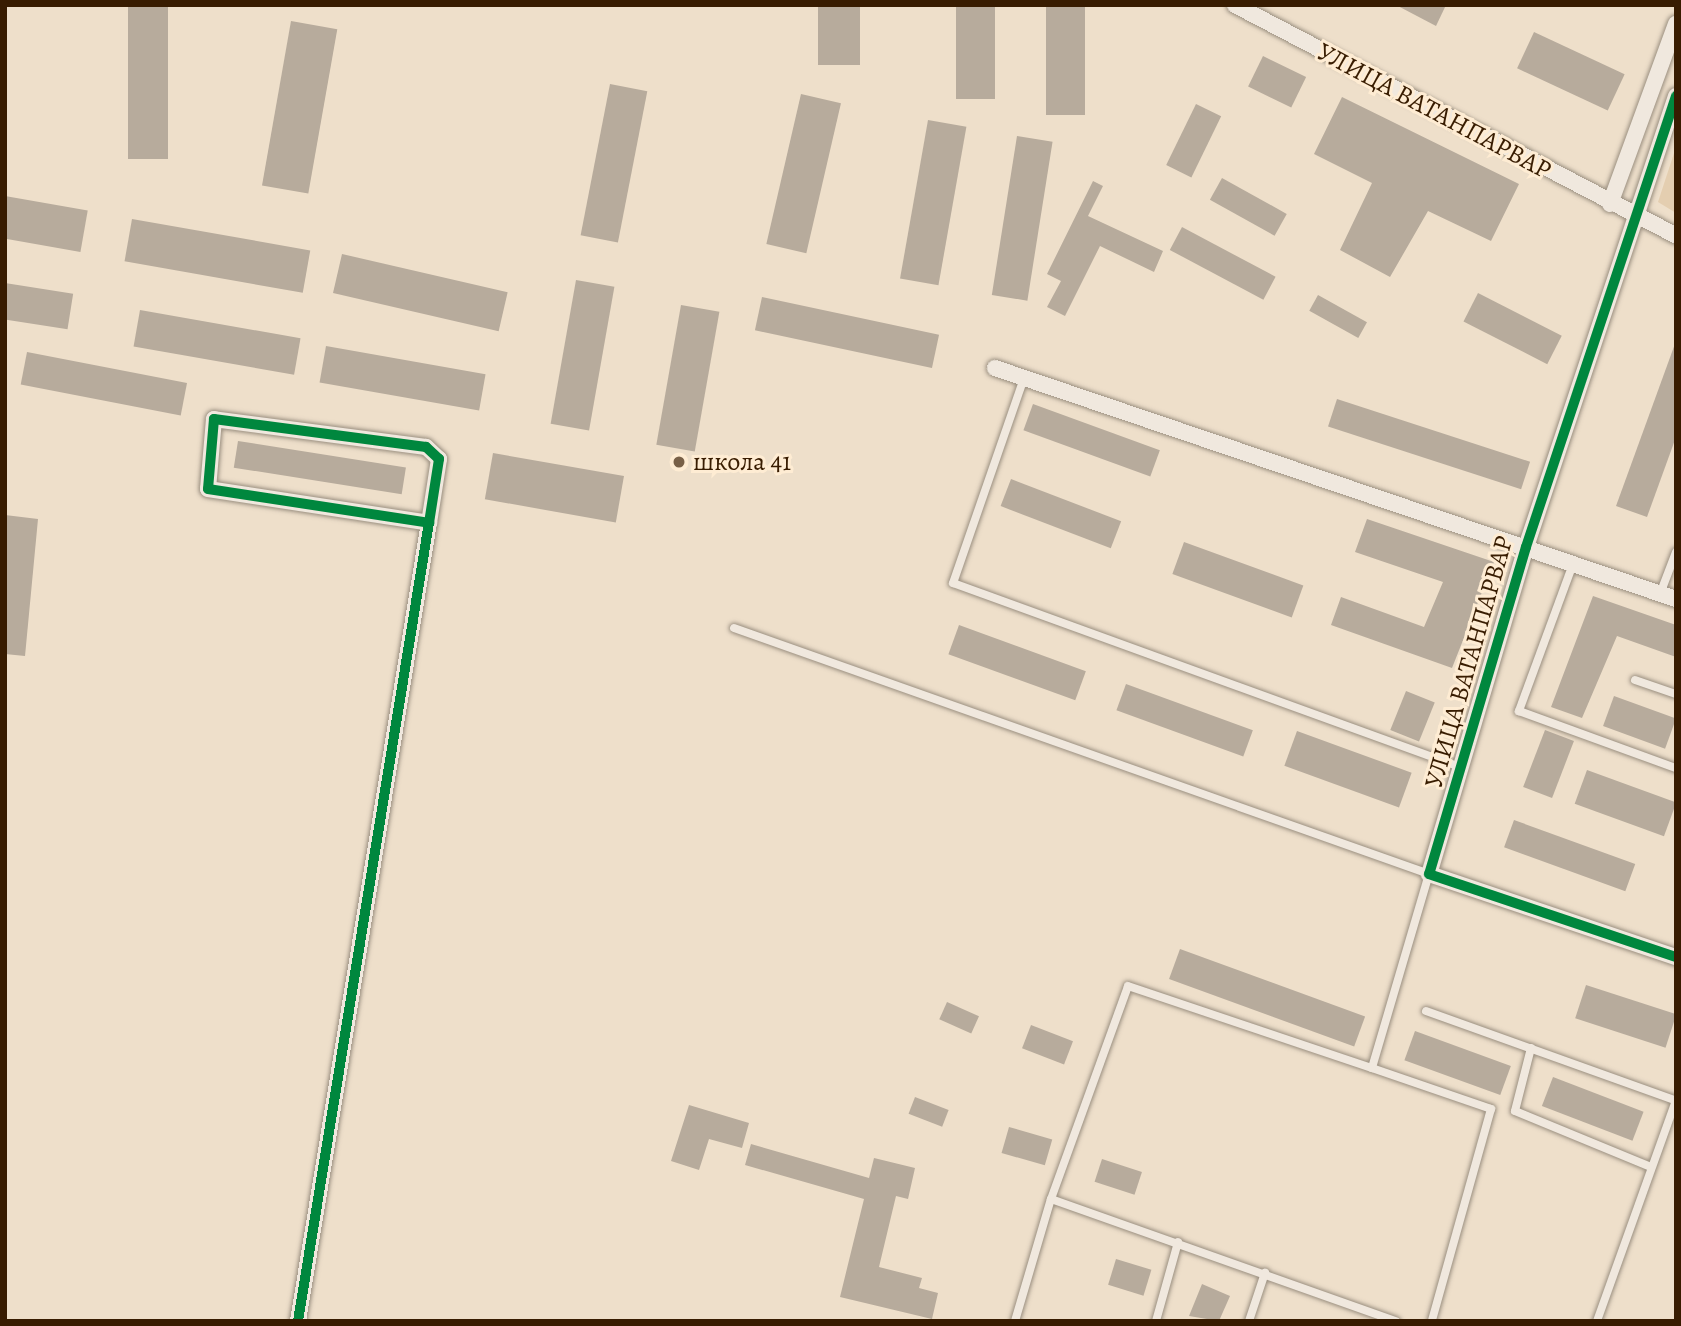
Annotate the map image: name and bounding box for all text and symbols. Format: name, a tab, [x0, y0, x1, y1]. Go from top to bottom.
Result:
street label: УЛИЦА ВАТАНПАРВАР	[1312, 36, 1556, 186]
place label: школа 41	[693, 446, 791, 478]
marker: школа 41	[671, 454, 687, 470]
street label: УЛИЦА ВАТАНПАРВАР	[1418, 533, 1520, 791]

